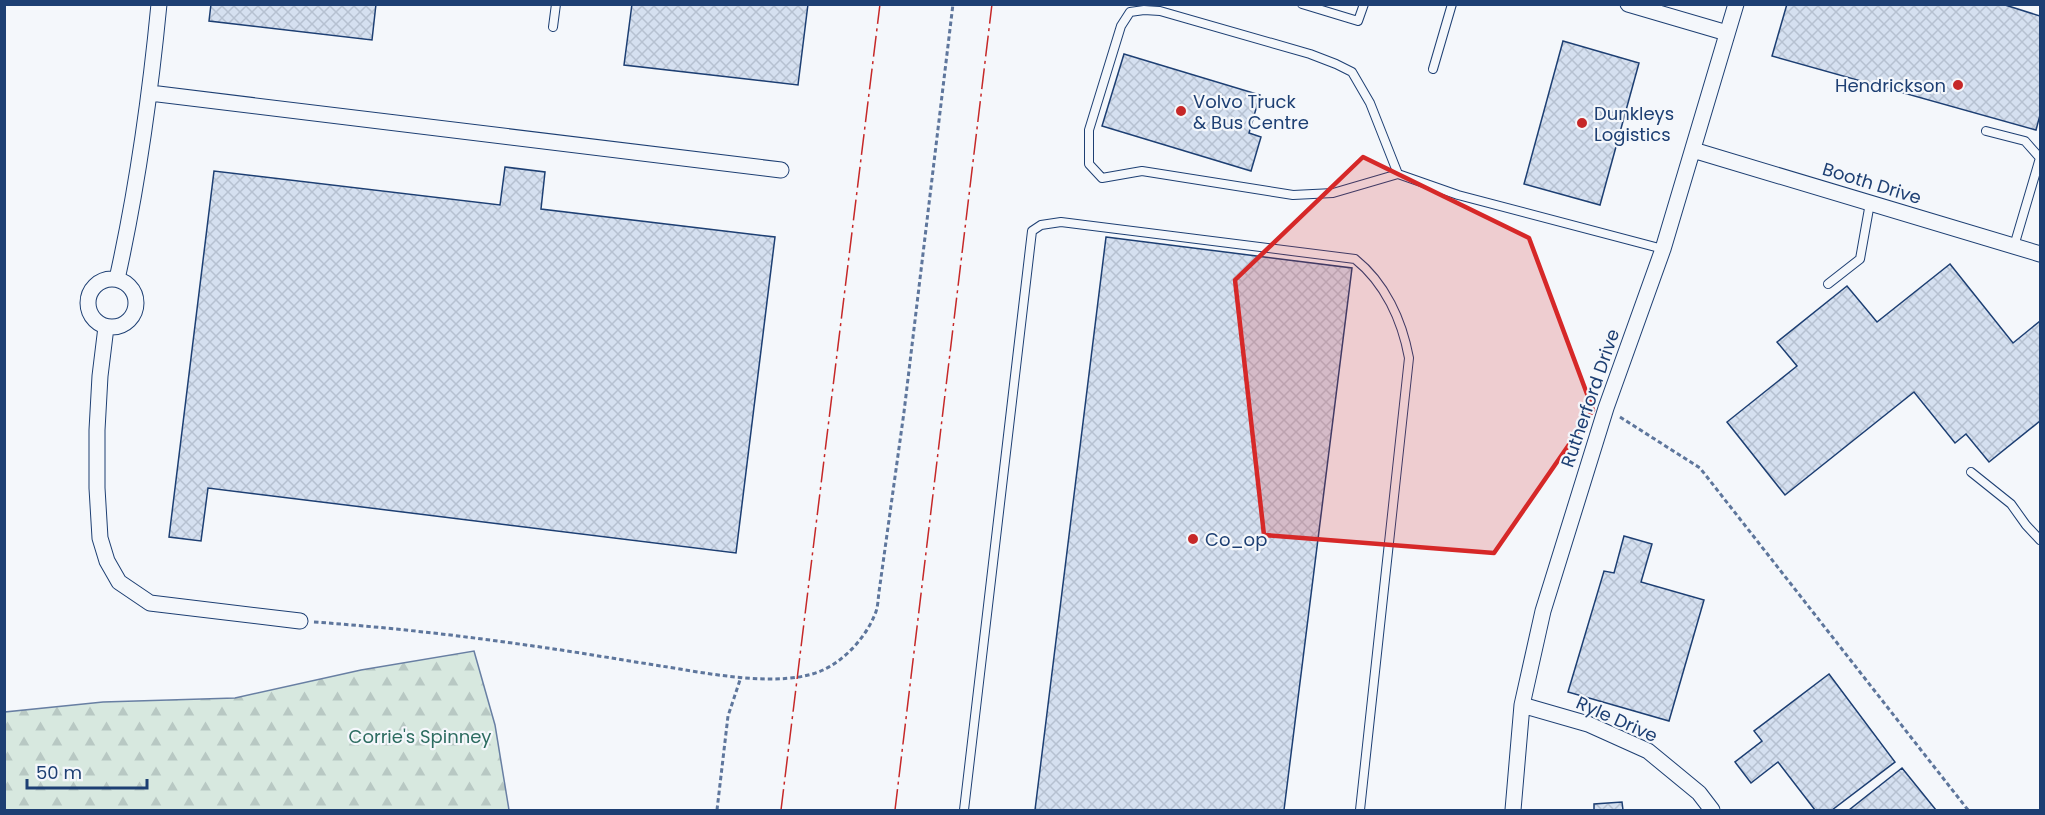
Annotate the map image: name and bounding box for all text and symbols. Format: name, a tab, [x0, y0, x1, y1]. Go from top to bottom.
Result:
place label: Hendrickson	[1835, 73, 1946, 98]
marker: Hendrickson	[1951, 78, 1965, 92]
place label: Volvo Truck & Bus Centre	[1193, 89, 1309, 135]
place label: Dunkleys Logistics	[1594, 101, 1674, 147]
marker: Volvo Truck & Bus Centre	[1174, 104, 1188, 118]
marker: Dunkleys Logistics	[1575, 116, 1589, 130]
street label: Booth Drive	[1820, 156, 1924, 210]
street label: Rutherford Drive	[1555, 326, 1625, 470]
place label: Co_op	[1205, 527, 1267, 552]
marker: Co_op	[1186, 532, 1200, 546]
street label: Ryle Drive	[1572, 690, 1662, 748]
park label: Corrie's Spinney	[349, 724, 492, 749]
scale bar	[27, 752, 147, 790]
text: 50 m	[36, 760, 82, 785]

